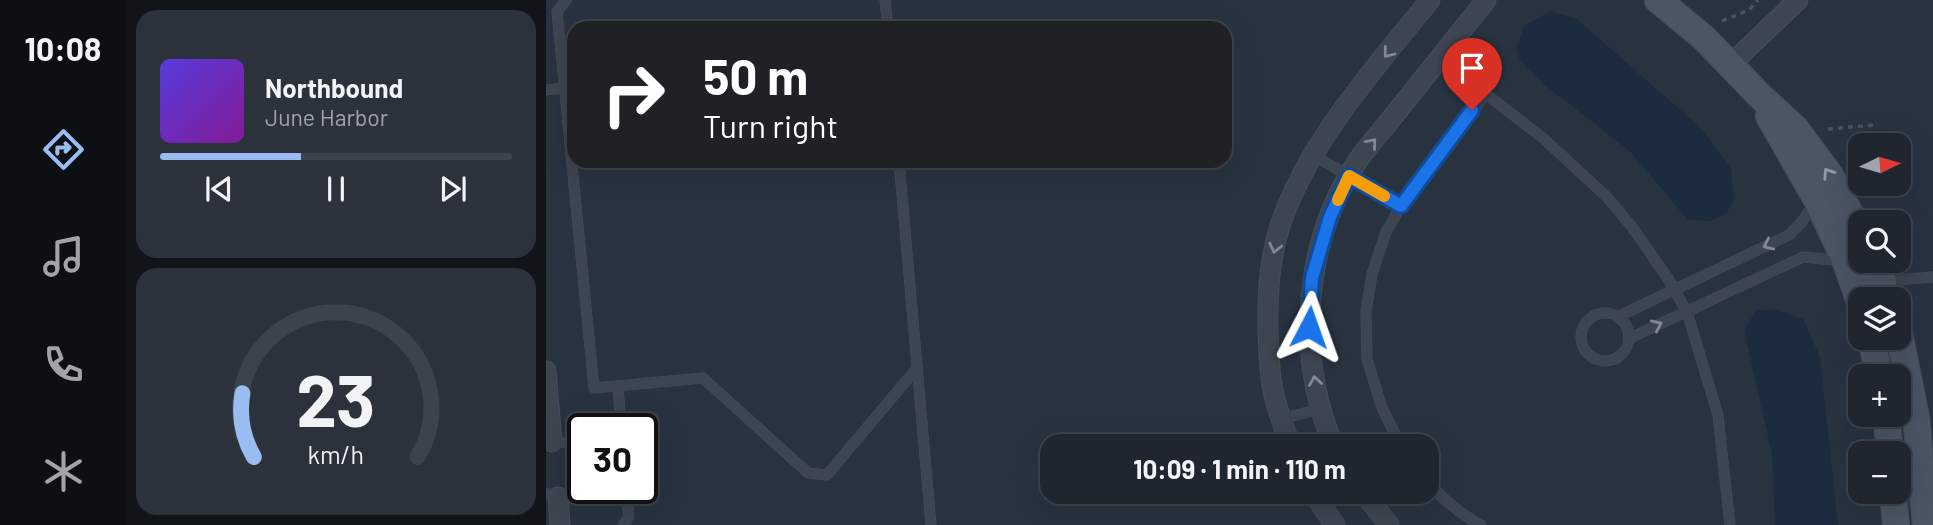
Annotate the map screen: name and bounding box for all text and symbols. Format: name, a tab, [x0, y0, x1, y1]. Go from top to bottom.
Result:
text: 10:08	[25, 29, 101, 67]
pin	[1442, 38, 1502, 110]
text: 50 m	[703, 46, 808, 105]
one-way arrow	[1383, 46, 1396, 58]
icon: right	[588, 49, 679, 140]
icon: arrive	[1453, 49, 1491, 87]
text: Northbound	[265, 72, 403, 103]
text: June Harbor	[265, 103, 388, 131]
text: Turn right	[703, 106, 838, 144]
icon: directions	[39, 125, 88, 174]
north arrow	[1848, 133, 1911, 196]
map controls	[1848, 133, 1911, 504]
one-way arrow	[1363, 139, 1376, 151]
one-way arrow	[1824, 167, 1837, 180]
icon: previous	[200, 170, 238, 208]
icon: pause	[317, 170, 355, 208]
icon: next	[434, 170, 472, 208]
button: search	[1848, 210, 1911, 273]
icon: music	[39, 232, 88, 281]
one-way arrow	[1763, 237, 1775, 251]
one-way arrow	[1269, 242, 1283, 254]
button: layers	[1848, 287, 1911, 350]
position arrow	[1272, 290, 1346, 364]
one-way arrow	[1650, 320, 1663, 334]
icon: phone	[39, 340, 88, 389]
text: 23	[296, 355, 376, 443]
button: +	[1848, 364, 1911, 427]
one-way arrow	[1308, 375, 1323, 387]
speed limit sign: 30	[567, 413, 658, 504]
text: km/h	[308, 439, 364, 469]
button: −	[1848, 441, 1911, 504]
icon: climate	[39, 447, 88, 496]
text: 10:09 · 1 min · 110 m	[1133, 453, 1346, 484]

